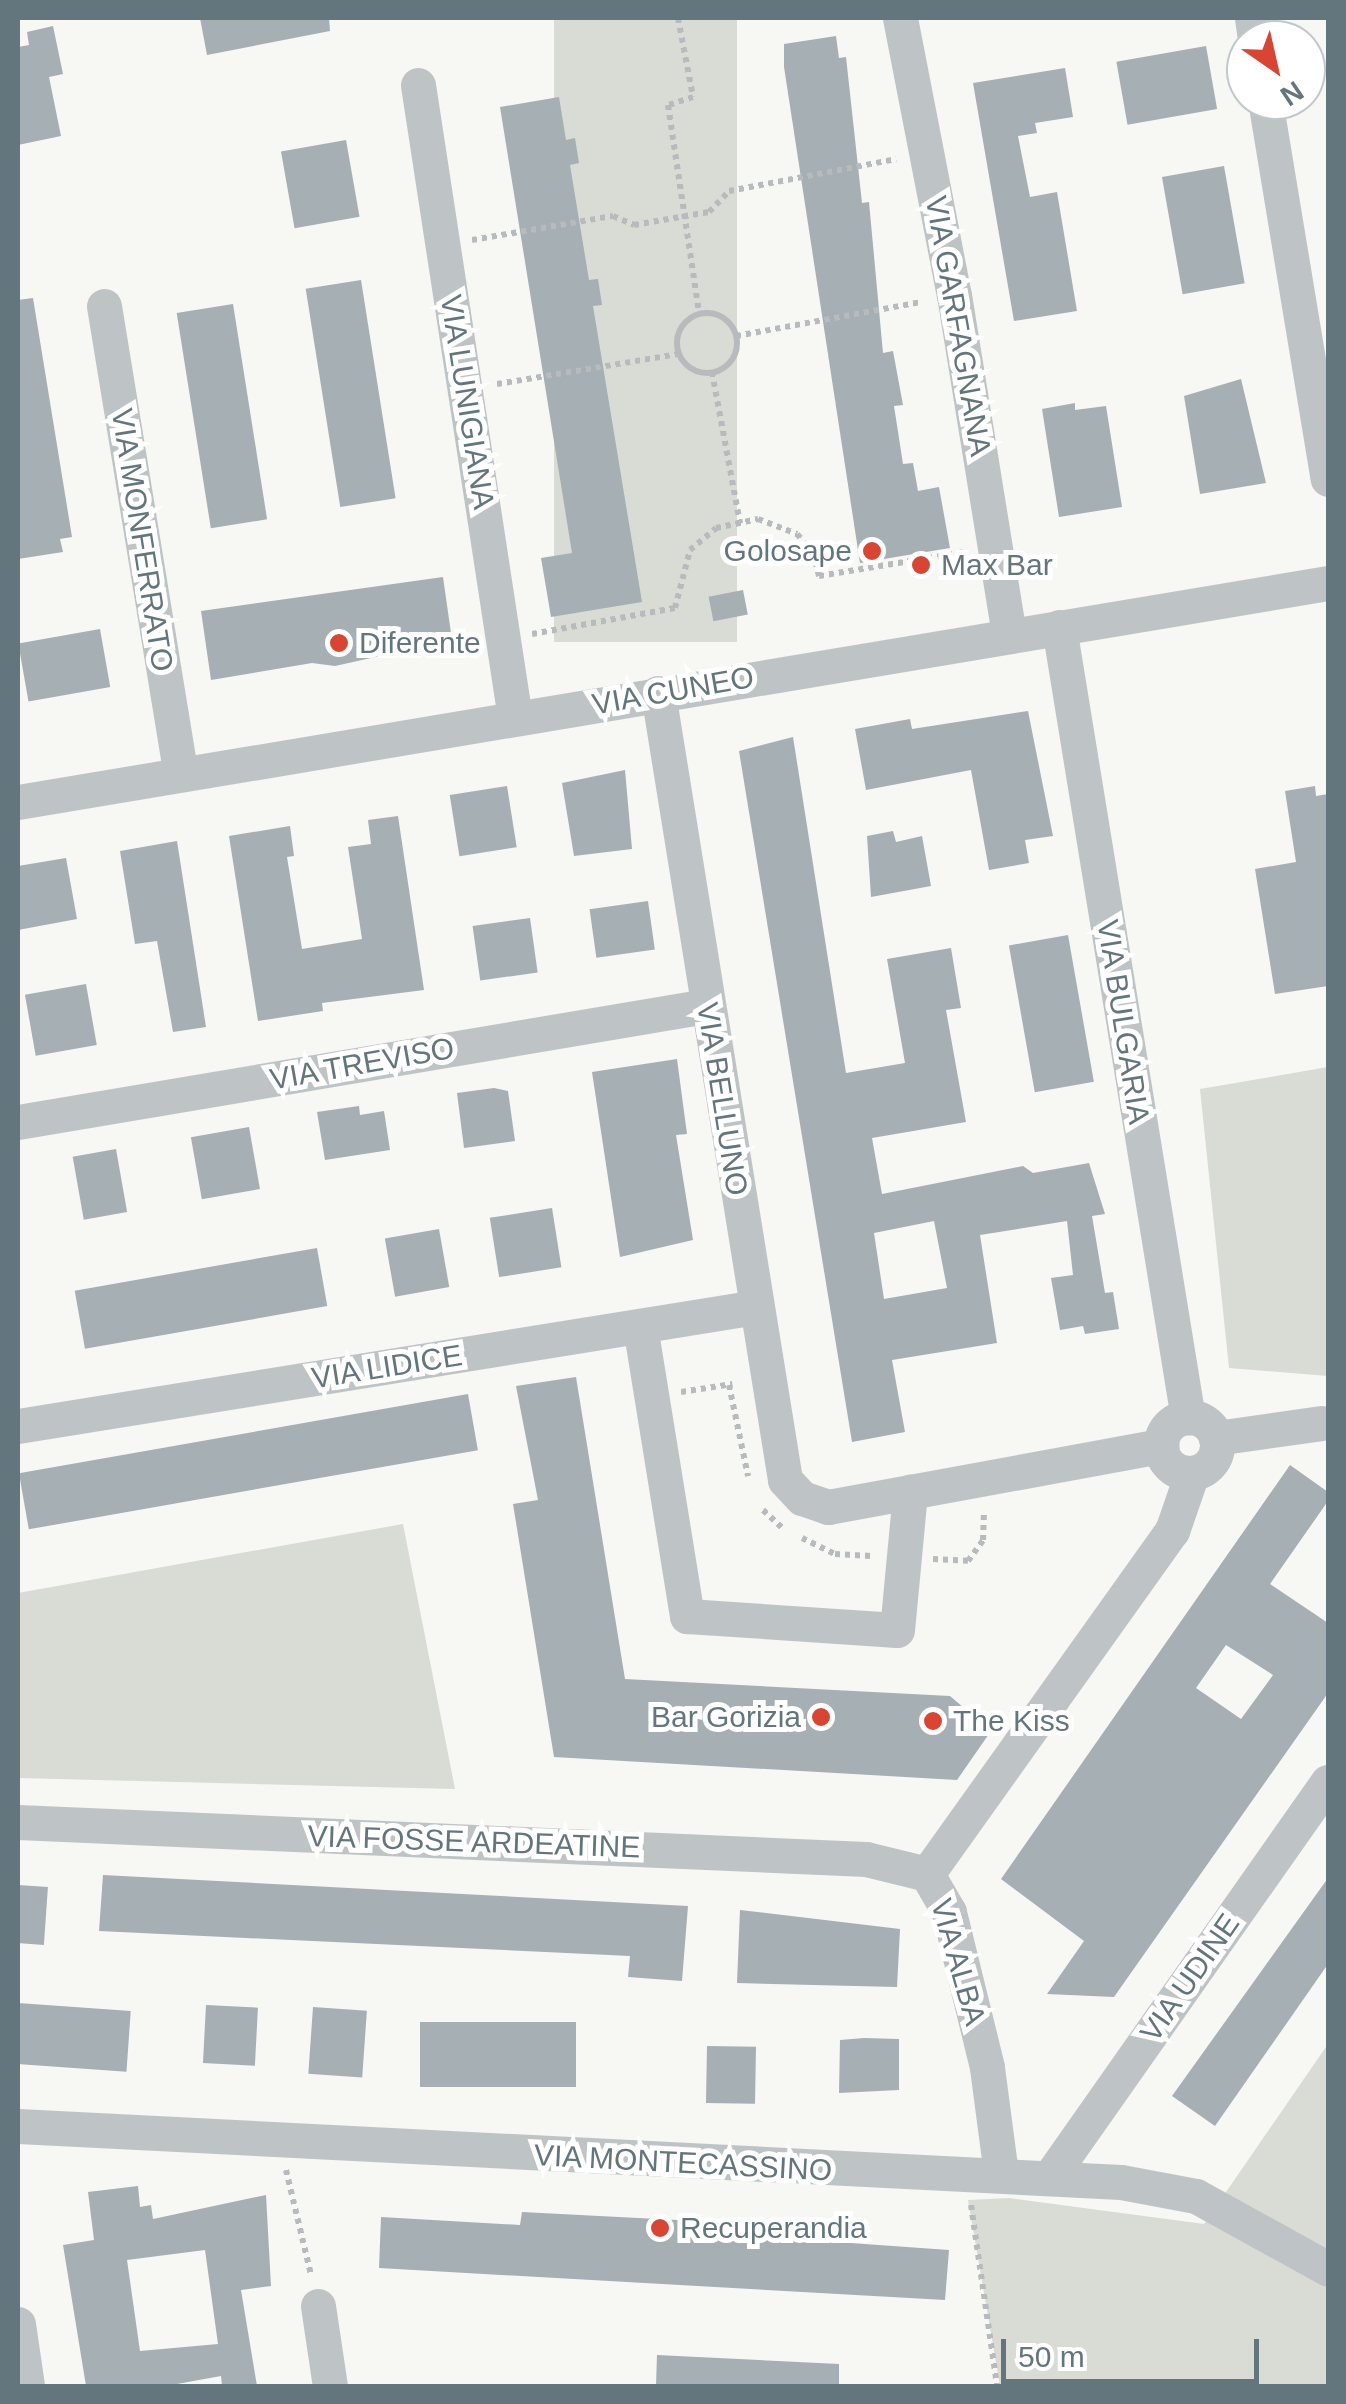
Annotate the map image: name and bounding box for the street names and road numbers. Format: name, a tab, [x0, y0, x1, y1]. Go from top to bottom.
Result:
street label: VIA GARFAGNANA	[917, 192, 999, 460]
street label: VIA LUNIGIANA	[432, 291, 502, 513]
street label: VIA MONFERRATO	[103, 405, 181, 675]
street label: VIA CUNEO	[589, 659, 757, 723]
street label: VIA BULGARIA	[1089, 916, 1157, 1128]
street label: VIA BELLUNO	[689, 999, 755, 1199]
street label: VIA TREVISO	[266, 1030, 458, 1098]
street label: VIA LIDICE	[308, 1337, 466, 1397]
street label: VIA FOSSE ARDEATINE	[305, 1818, 643, 1866]
street label: VIA ALBA	[922, 1893, 994, 2031]
street label: VIA UDINE	[1132, 1906, 1248, 2050]
street label: VIA MONTECASSINO	[532, 2137, 834, 2189]

